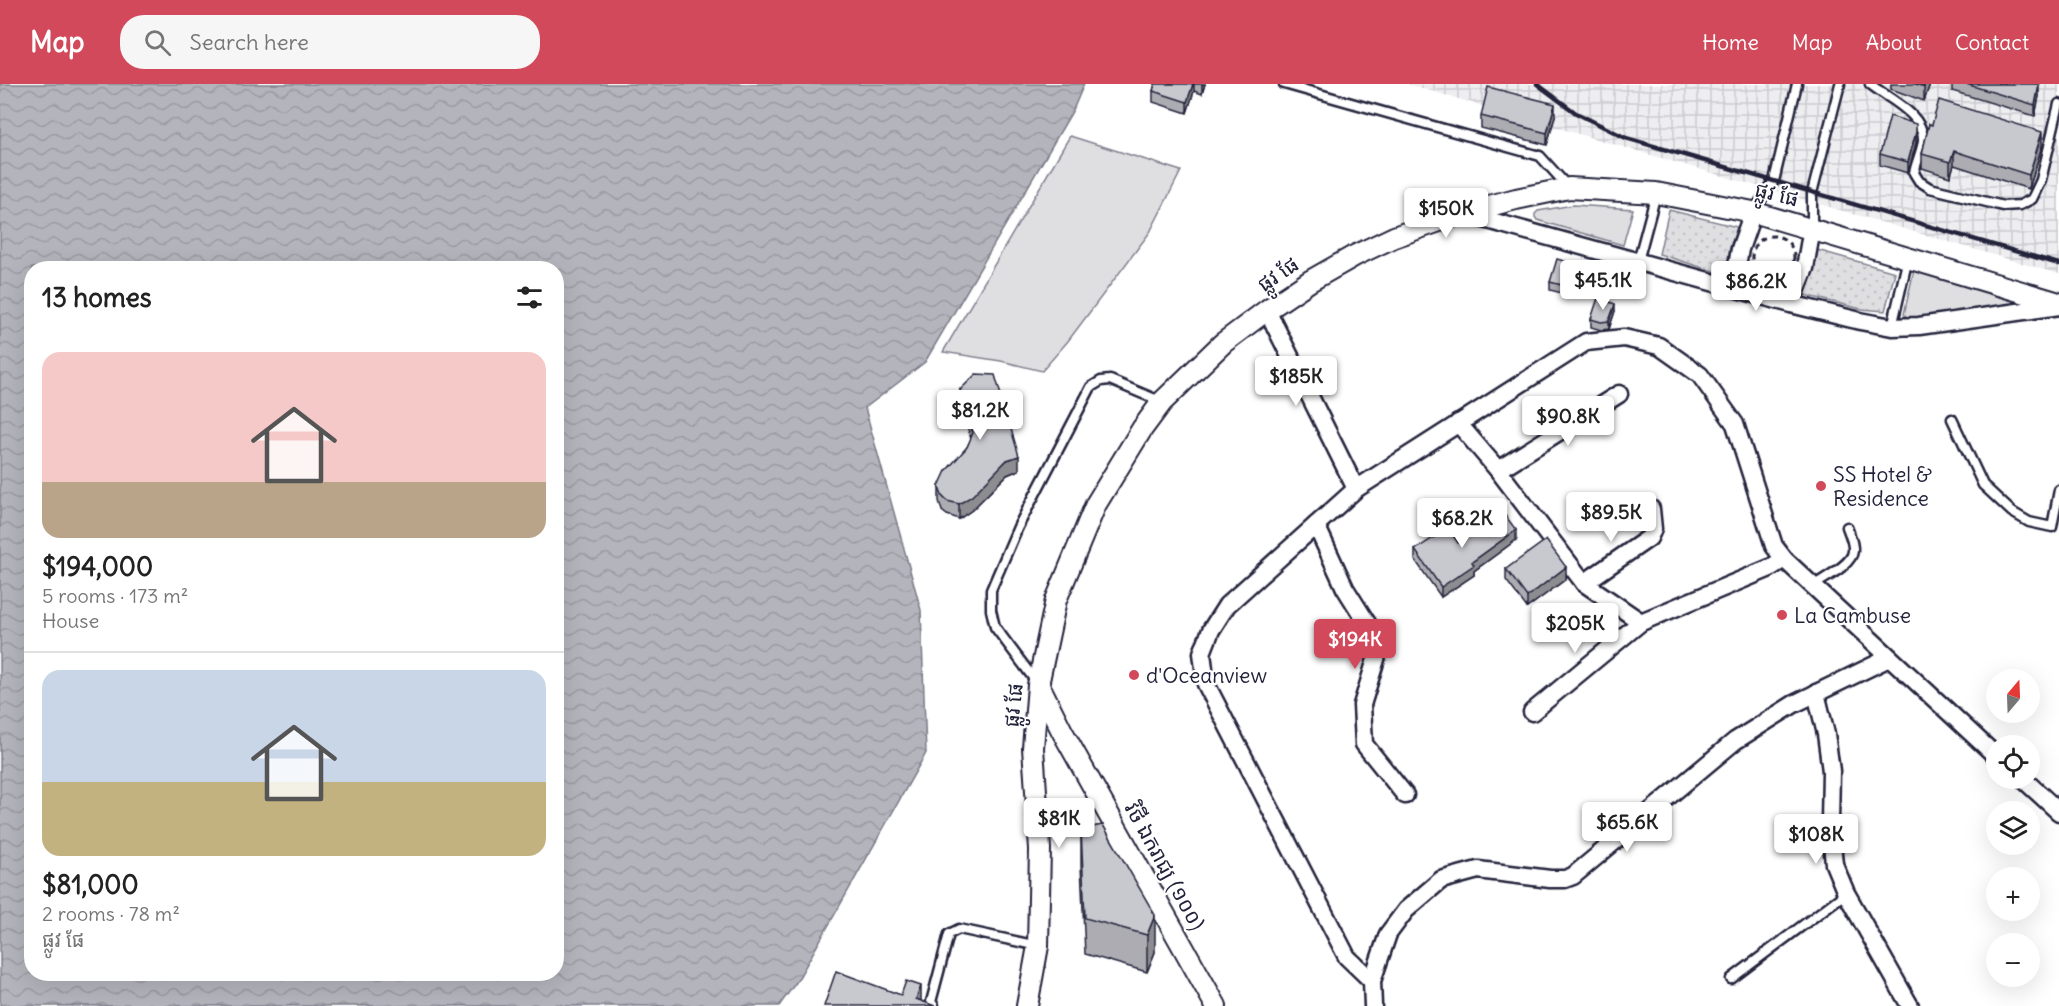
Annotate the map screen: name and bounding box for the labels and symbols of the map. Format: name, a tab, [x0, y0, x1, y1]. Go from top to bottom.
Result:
street label: ផ្លូវ ផែ	[1751, 176, 1802, 219]
pin: $150K	[1404, 188, 1488, 239]
street label: ផ្លូវ ផែ	[1252, 250, 1307, 303]
pin: $45.1K	[1554, 260, 1652, 311]
pin: $86.2K	[1707, 261, 1805, 312]
pin: $185K	[1254, 356, 1338, 407]
pin: $81.2K	[931, 390, 1029, 441]
pin: $90.8K	[1519, 396, 1617, 447]
place label: SS Hotel & Residence	[1833, 461, 1932, 512]
marker: SS Hotel & Residence	[1814, 479, 1828, 493]
pin: $89.5K	[1562, 492, 1660, 543]
pin: $68.2K	[1413, 498, 1511, 549]
place label: La Cambuse	[1794, 602, 1911, 629]
pin: $205K	[1533, 603, 1617, 654]
marker: La Cambuse	[1775, 608, 1789, 622]
pin: $194K	[1313, 619, 1397, 670]
place label: d'Oceanview	[1146, 662, 1267, 689]
marker: d'Oceanview	[1127, 668, 1141, 682]
north arrow	[1986, 669, 2040, 723]
street label: ផ្លូវ ផែ	[997, 681, 1035, 729]
street label: វិថី ឯករាជ្យ (១០០)	[1118, 797, 1211, 935]
pin: $81K	[1023, 798, 1095, 849]
pin: $65.6K	[1578, 802, 1676, 853]
pin: $108K	[1774, 814, 1858, 865]

